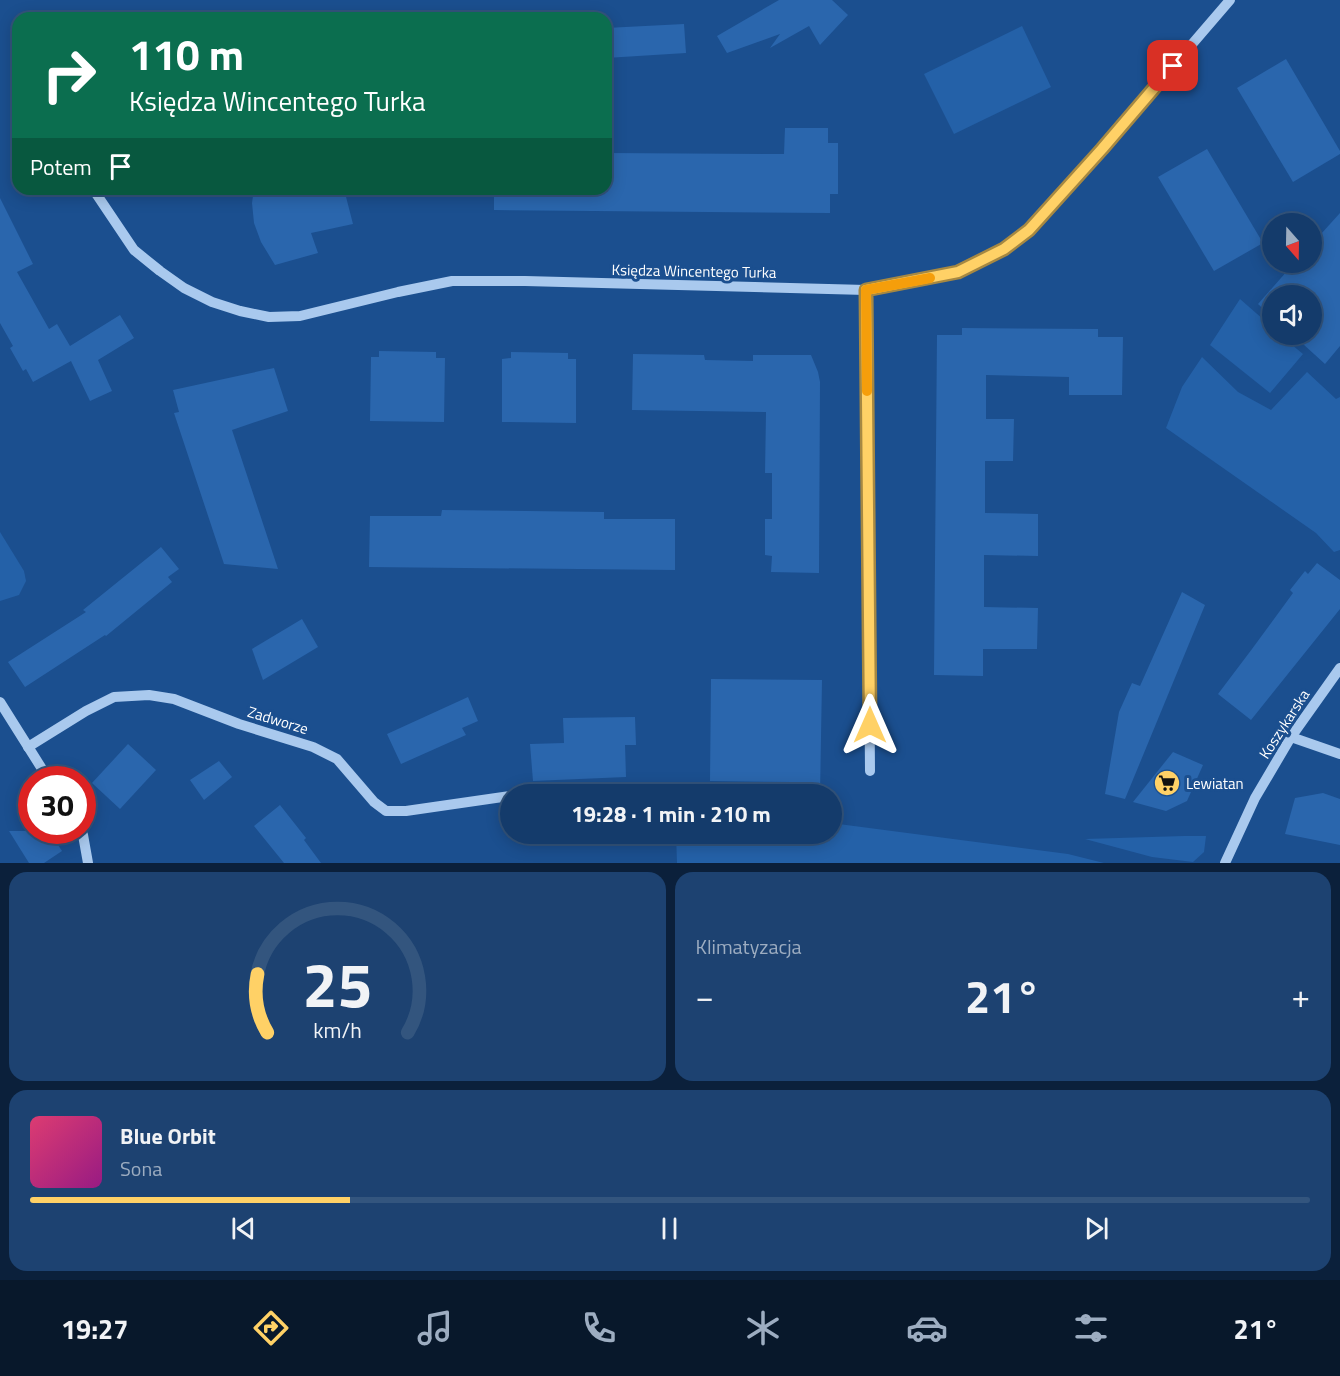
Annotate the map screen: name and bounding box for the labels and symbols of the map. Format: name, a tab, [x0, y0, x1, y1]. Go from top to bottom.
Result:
pin	[1147, 40, 1198, 91]
north arrow	[1262, 213, 1322, 273]
street label: Księdza Wincentego Turka	[611, 258, 777, 284]
street label: Koszykarska	[1253, 684, 1315, 763]
position arrow	[838, 693, 902, 757]
street label: Zadworze	[245, 700, 311, 740]
speed limit sign: 30	[18, 766, 96, 844]
supermarket icon: Lewiatan	[1152, 768, 1182, 798]
place label: Lewiatan	[1186, 772, 1244, 795]

